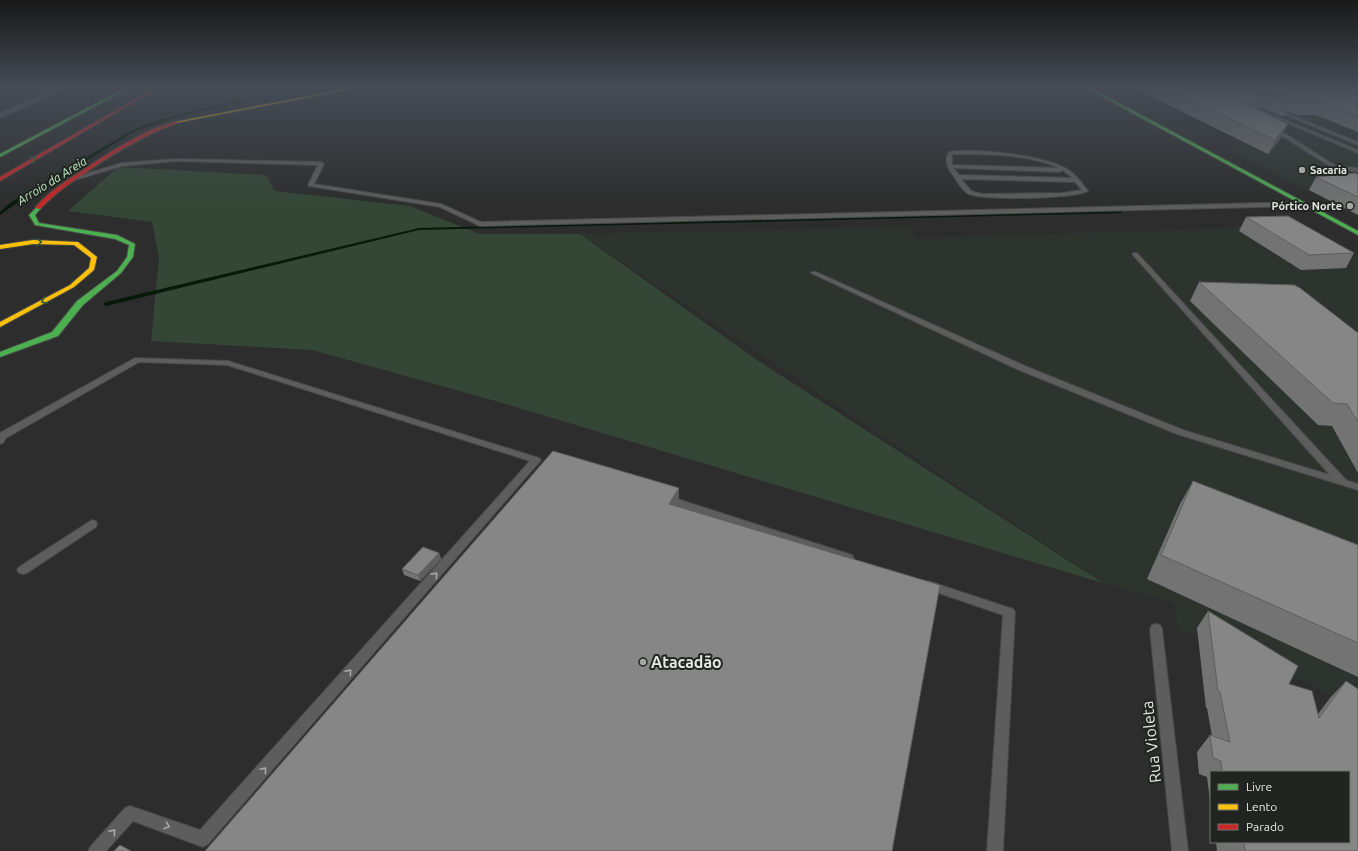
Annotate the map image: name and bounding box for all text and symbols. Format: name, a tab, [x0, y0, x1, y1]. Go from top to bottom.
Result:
water label: Arroio da Areia	[14, 154, 89, 208]
one-way arrow	[29, 157, 37, 164]
place label: Sacaria	[1310, 164, 1347, 176]
marker: Sacaria	[1297, 165, 1307, 175]
place label: Pórtico Norte	[1272, 200, 1342, 212]
marker: Pórtico Norte	[1345, 201, 1355, 211]
one-way arrow	[36, 238, 42, 246]
one-way arrow	[41, 296, 48, 304]
one-way arrow	[430, 572, 438, 580]
place label: Atacadão	[651, 653, 722, 671]
marker: Atacadão	[638, 657, 648, 667]
one-way arrow	[345, 670, 352, 677]
street label: Rua Violeta	[1138, 700, 1164, 784]
one-way arrow	[259, 767, 266, 775]
legend	[1210, 771, 1350, 843]
text: Livre	[1246, 780, 1272, 793]
text: Lento	[1246, 800, 1277, 813]
text: Parado	[1246, 820, 1284, 833]
one-way arrow	[163, 821, 170, 830]
one-way arrow	[108, 829, 116, 837]

